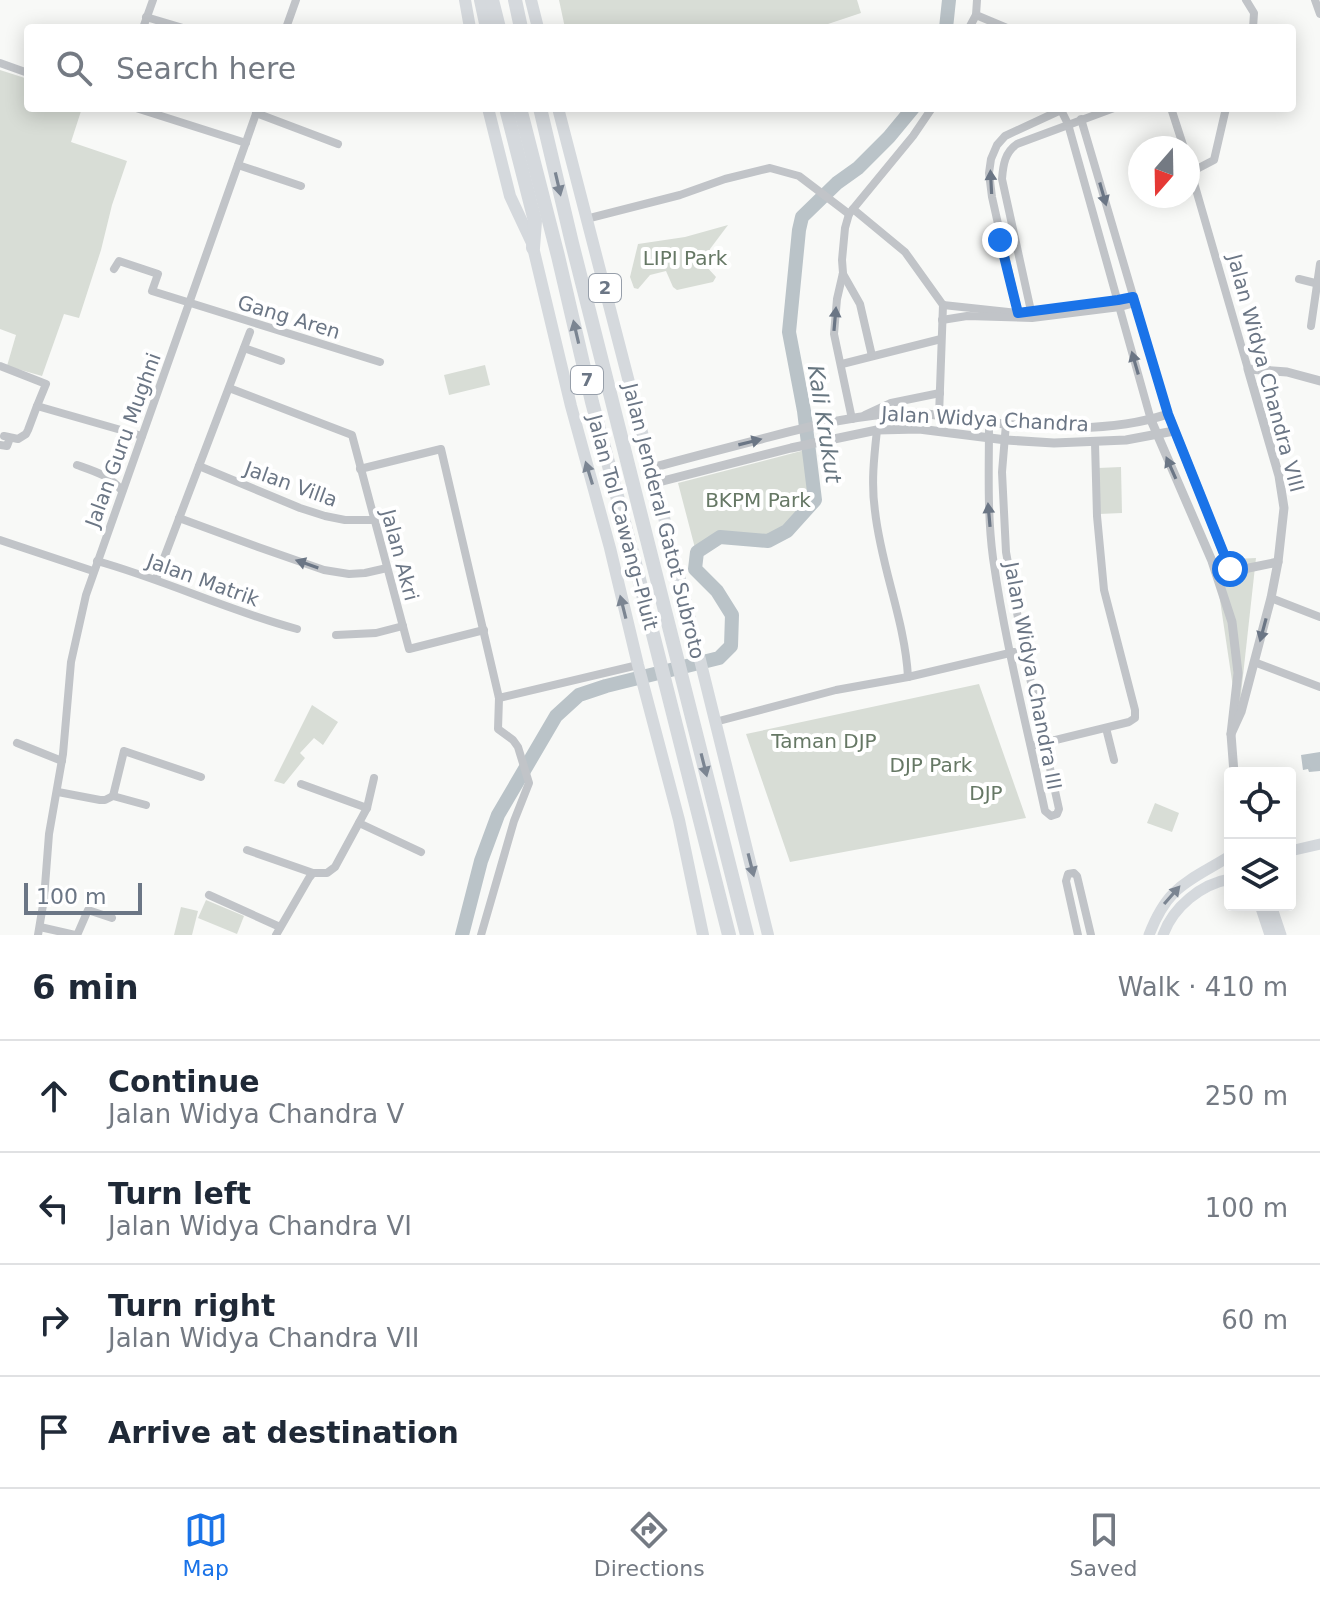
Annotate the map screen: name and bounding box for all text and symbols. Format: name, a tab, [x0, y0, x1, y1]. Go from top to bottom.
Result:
search box	[24, 24, 1296, 112]
icon: search	[52, 46, 96, 90]
text: Search here	[116, 51, 296, 86]
north arrow	[1128, 136, 1200, 208]
one-way arrow	[984, 169, 997, 194]
one-way arrow	[552, 172, 565, 197]
one-way arrow	[1097, 182, 1110, 206]
route end	[982, 222, 1018, 258]
park label: LIPI Park	[643, 246, 728, 270]
street label: Jalan Widya Chandra VIII	[1222, 249, 1309, 495]
road number: 2	[589, 274, 621, 302]
street label: Gang Aren	[235, 290, 343, 344]
one-way arrow	[829, 306, 842, 331]
one-way arrow	[569, 319, 581, 344]
street label: Jalan Guru Mughni	[80, 349, 166, 532]
one-way arrow	[1129, 351, 1141, 376]
water label: Kali Krukut	[803, 363, 846, 486]
road number: 7	[571, 366, 603, 394]
street label: Jalan Jenderal Gatot Subroto	[618, 379, 710, 661]
street label: Jalan Widya Chandra	[879, 401, 1089, 436]
street label: Jalan Tol Cawang–Pluit	[582, 410, 663, 632]
one-way arrow	[737, 435, 762, 447]
street label: Jalan Villa	[239, 455, 341, 512]
one-way arrow	[1164, 456, 1177, 480]
one-way arrow	[582, 461, 595, 485]
park label: BKPM Park	[705, 488, 811, 512]
one-way arrow	[983, 502, 996, 527]
street label: Jalan Akri	[376, 505, 424, 604]
street label: Jalan Matrik	[142, 548, 263, 612]
route start	[1212, 551, 1248, 587]
one-way arrow	[295, 558, 319, 570]
street label: Jalan Widya Chandra III	[999, 558, 1067, 792]
one-way arrow	[616, 594, 629, 619]
one-way arrow	[1256, 617, 1268, 642]
park label: Taman DJP	[770, 729, 877, 753]
one-way arrow	[699, 753, 711, 778]
park label: DJP Park	[890, 753, 973, 777]
map controls	[1224, 767, 1296, 911]
button: locate	[1224, 767, 1296, 839]
park label: DJP	[969, 781, 1003, 805]
button: layers	[1224, 839, 1296, 911]
one-way arrow	[746, 853, 758, 878]
scale bar	[24, 879, 142, 915]
text: 100 m	[36, 884, 106, 909]
one-way arrow	[1163, 886, 1181, 905]
text: 6 min	[32, 967, 139, 1007]
text: Walk · 410 m	[1118, 972, 1288, 1002]
text: Continue	[108, 1064, 260, 1099]
icon: ahead	[32, 1074, 76, 1118]
text: 250 m	[1205, 1081, 1288, 1111]
text: Jalan Widya Chandra V	[108, 1099, 404, 1129]
text: Turn left	[108, 1176, 251, 1211]
icon: left	[32, 1186, 76, 1230]
text: 100 m	[1205, 1193, 1288, 1223]
text: Jalan Widya Chandra VI	[108, 1211, 412, 1241]
text: Turn right	[108, 1288, 275, 1323]
icon: right	[32, 1298, 76, 1342]
text: 60 m	[1221, 1305, 1288, 1335]
text: Jalan Widya Chandra VII	[108, 1323, 420, 1353]
icon: arrive	[32, 1410, 76, 1454]
text: Arrive at destination	[108, 1415, 459, 1450]
tab: Map	[182, 1508, 229, 1581]
tab: Directions	[594, 1508, 705, 1581]
tab: Saved	[1070, 1508, 1138, 1581]

